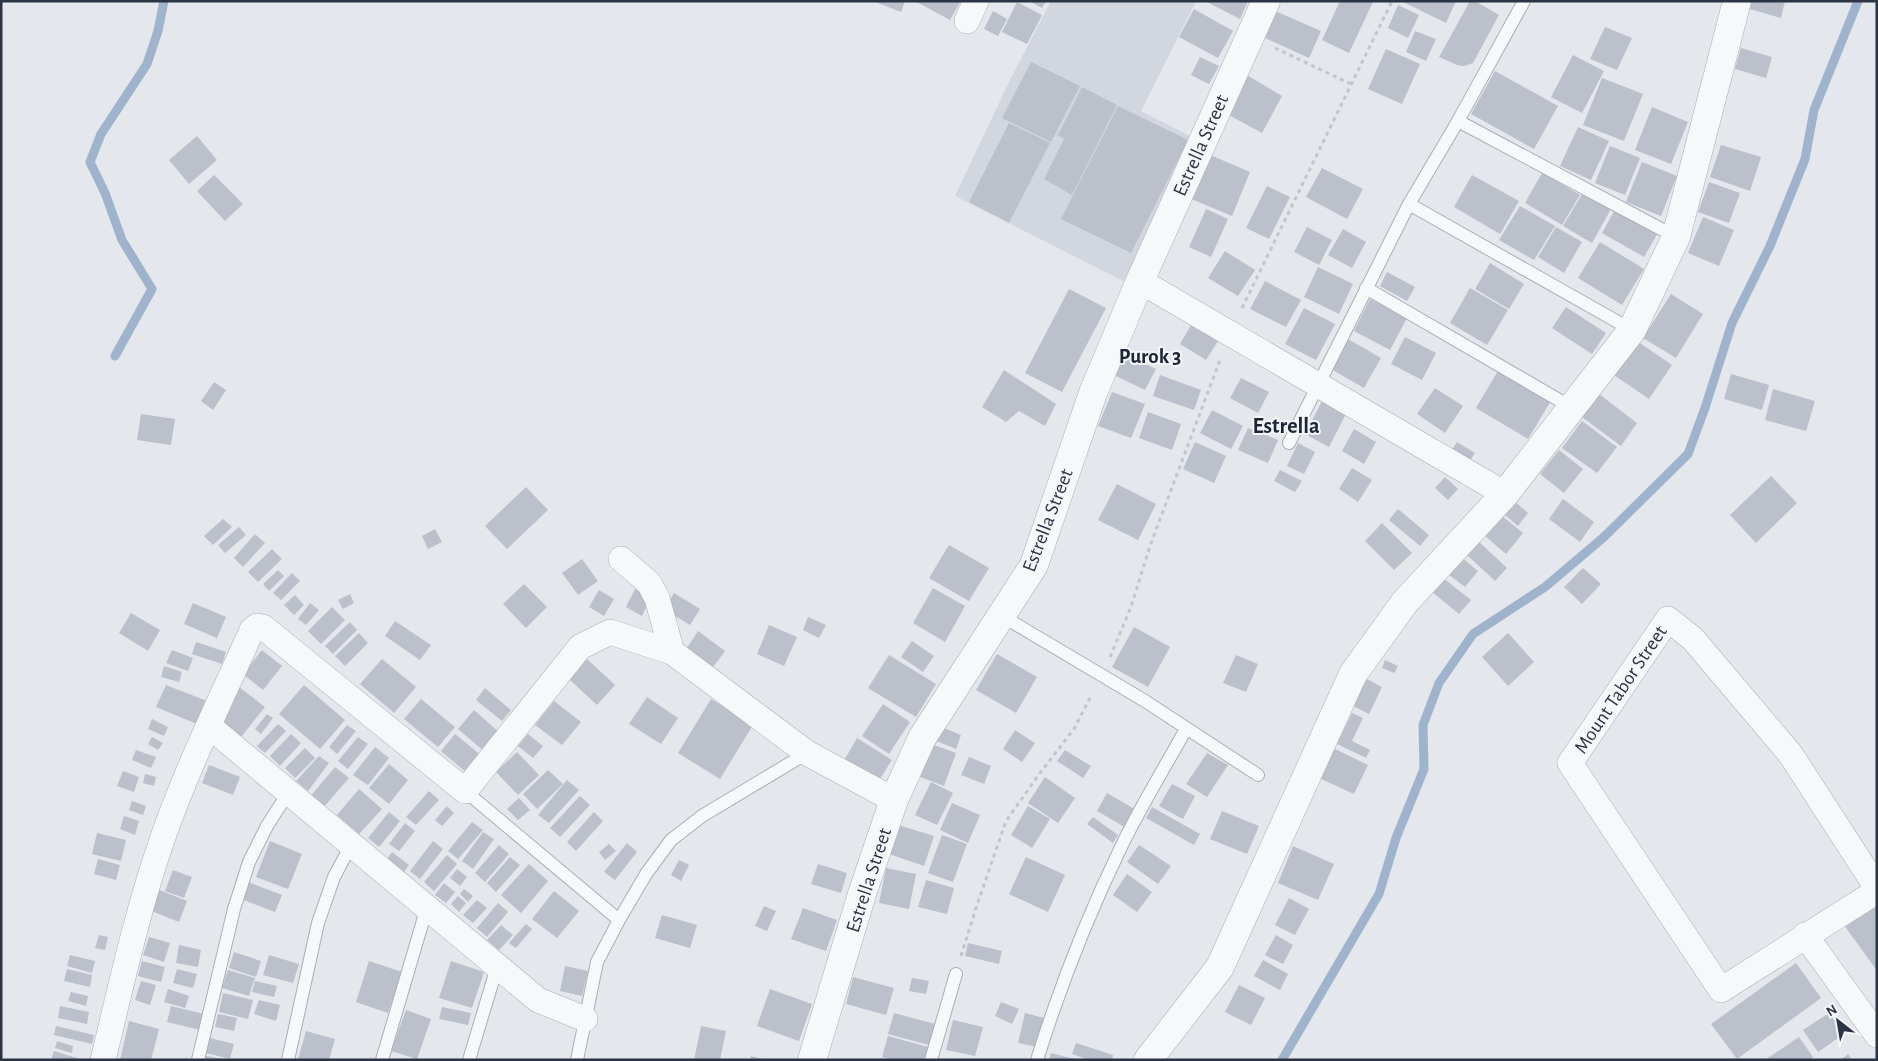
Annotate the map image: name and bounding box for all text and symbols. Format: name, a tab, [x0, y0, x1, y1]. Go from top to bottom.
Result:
street label: Estrella Street	[1170, 91, 1232, 199]
district label: Purok 3	[1119, 346, 1181, 367]
district label: Estrella	[1252, 415, 1320, 437]
street label: Estrella Street	[1019, 466, 1077, 575]
street label: Mount Tabor Street	[1571, 621, 1671, 757]
street label: Estrella Street	[843, 825, 895, 935]
north arrow	[1813, 996, 1863, 1046]
text: N	[1824, 1002, 1840, 1019]

